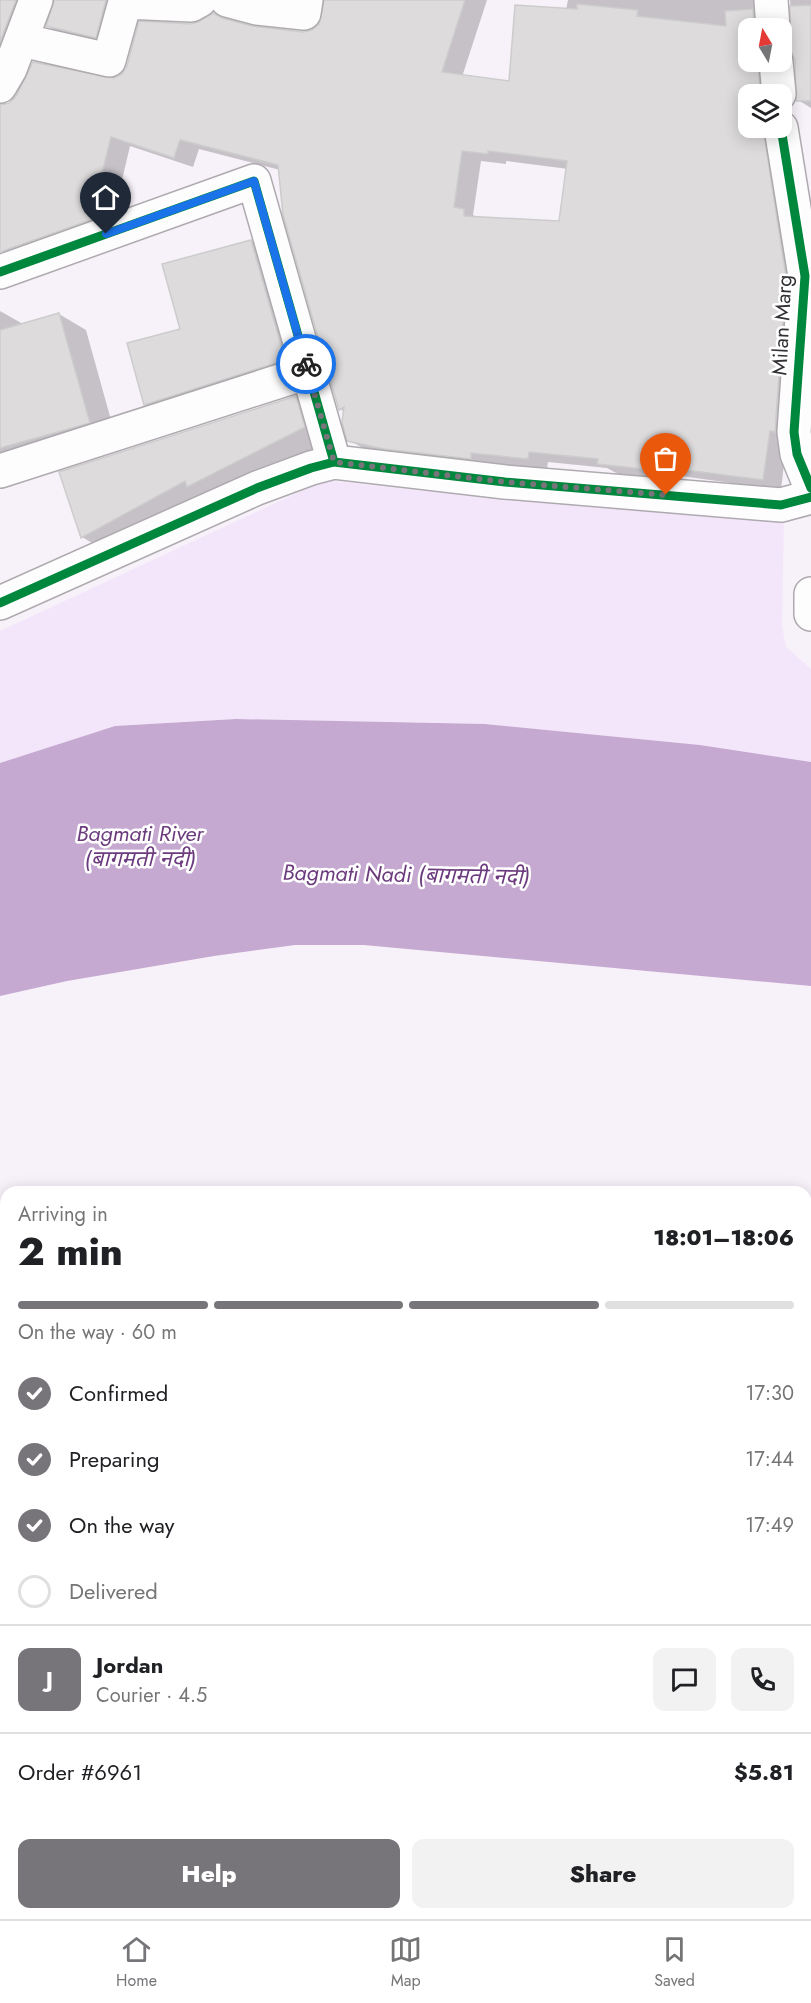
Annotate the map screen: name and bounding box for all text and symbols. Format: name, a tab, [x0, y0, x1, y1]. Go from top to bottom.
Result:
north arrow	[738, 18, 792, 72]
map controls	[738, 18, 792, 138]
button: layers	[738, 84, 792, 138]
pin	[80, 172, 131, 234]
icon: home	[89, 181, 122, 214]
street label: Milan Marg	[764, 274, 800, 376]
courier	[276, 334, 336, 394]
icon: bike	[290, 348, 323, 381]
pin	[640, 433, 691, 495]
icon: bag	[649, 442, 682, 475]
water label: Bagmati River (बागमती नदी)	[76, 817, 205, 874]
water label: Bagmati Nadi (बागमती नदी)	[282, 856, 530, 892]
text: Arriving in	[18, 1200, 108, 1229]
text: 18:01–18:06	[653, 1221, 794, 1253]
text: 2 min	[18, 1223, 123, 1280]
text: On the way · 60 m	[18, 1318, 177, 1347]
icon: check	[18, 1377, 51, 1410]
text: Confirmed	[69, 1377, 168, 1409]
text: 17:30	[746, 1379, 794, 1408]
icon: check	[18, 1443, 51, 1476]
text: Preparing	[69, 1443, 160, 1475]
text: 17:44	[745, 1445, 794, 1474]
icon: check	[18, 1509, 51, 1542]
text: On the way	[69, 1509, 174, 1541]
text: 17:49	[745, 1511, 794, 1540]
text: Delivered	[69, 1575, 158, 1607]
button: chat	[653, 1648, 716, 1711]
button: phone	[731, 1648, 794, 1711]
text: Jordan	[96, 1649, 163, 1681]
text: J	[46, 1663, 53, 1695]
text: Courier · 4.5	[96, 1681, 207, 1710]
text: Order #6961	[18, 1756, 142, 1788]
text: $5.81	[734, 1756, 794, 1788]
button: Help	[18, 1839, 400, 1908]
button: Share	[412, 1839, 794, 1908]
tab: Home	[116, 1933, 157, 1992]
tab: Map	[389, 1933, 422, 1992]
tab: Saved	[654, 1933, 695, 1992]

